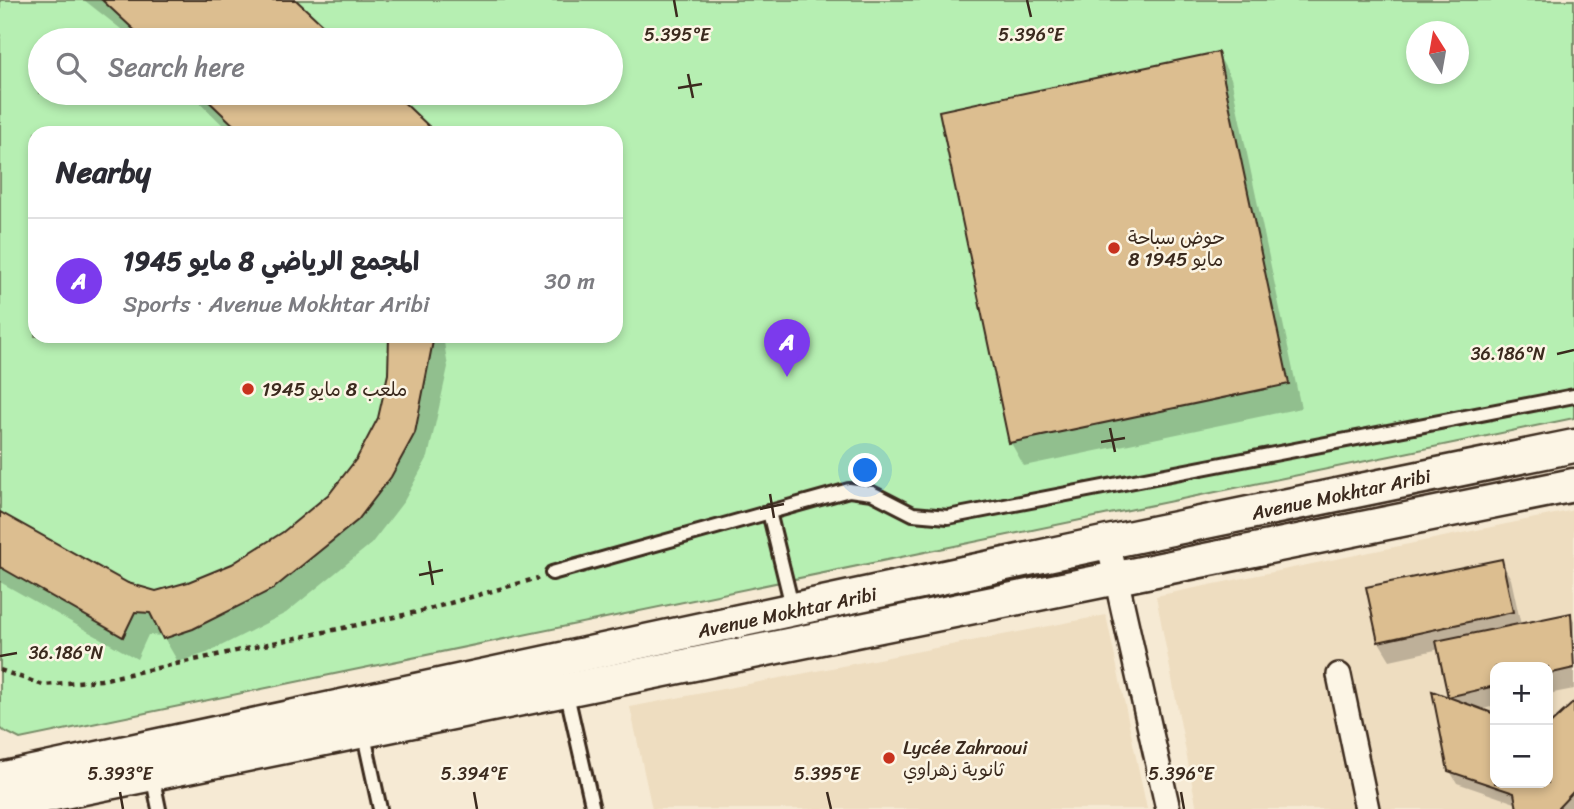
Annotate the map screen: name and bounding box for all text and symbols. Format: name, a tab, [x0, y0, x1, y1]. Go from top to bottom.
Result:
text: 5.395°E	[644, 19, 711, 51]
text: 5.396°E	[998, 19, 1065, 51]
north arrow	[1406, 21, 1469, 84]
search box	[28, 28, 623, 105]
text: Search here	[108, 44, 245, 90]
icon: search	[52, 48, 90, 86]
text: Nearby	[56, 145, 151, 199]
place label: حوض سباحة 8 مايو 1945	[1128, 221, 1225, 276]
text: المجمع الرياضي 8 مايو 1945	[123, 238, 419, 284]
marker: حوض سباحة 8 مايو 1945	[1106, 240, 1122, 256]
text: A	[71, 261, 87, 302]
text: 30 m	[544, 261, 595, 302]
text: Sports · Avenue Mokhtar Aribi	[123, 284, 429, 325]
pin: A	[764, 319, 810, 377]
text: 36.186°N	[1471, 338, 1546, 370]
place label: ملعب 8 مايو 1945	[262, 373, 407, 406]
marker: ملعب 8 مايو 1945	[240, 381, 256, 397]
your location	[848, 453, 882, 487]
street label: Avenue Mokhtar Aribi	[1248, 459, 1434, 530]
street label: Avenue Mokhtar Aribi	[694, 577, 880, 648]
text: 36.186°N	[29, 637, 104, 669]
map controls	[1490, 662, 1553, 788]
button: +	[1490, 662, 1553, 725]
button: −	[1490, 725, 1553, 788]
place label: Lycée Zahraoui ثانوية زهراوي	[903, 731, 1028, 786]
marker: Lycée Zahraoui ثانوية زهراوي	[881, 750, 897, 766]
text: 5.393°E	[88, 758, 153, 790]
text: 5.394°E	[441, 758, 508, 790]
text: 5.395°E	[794, 758, 861, 790]
text: 5.396°E	[1148, 758, 1215, 790]

